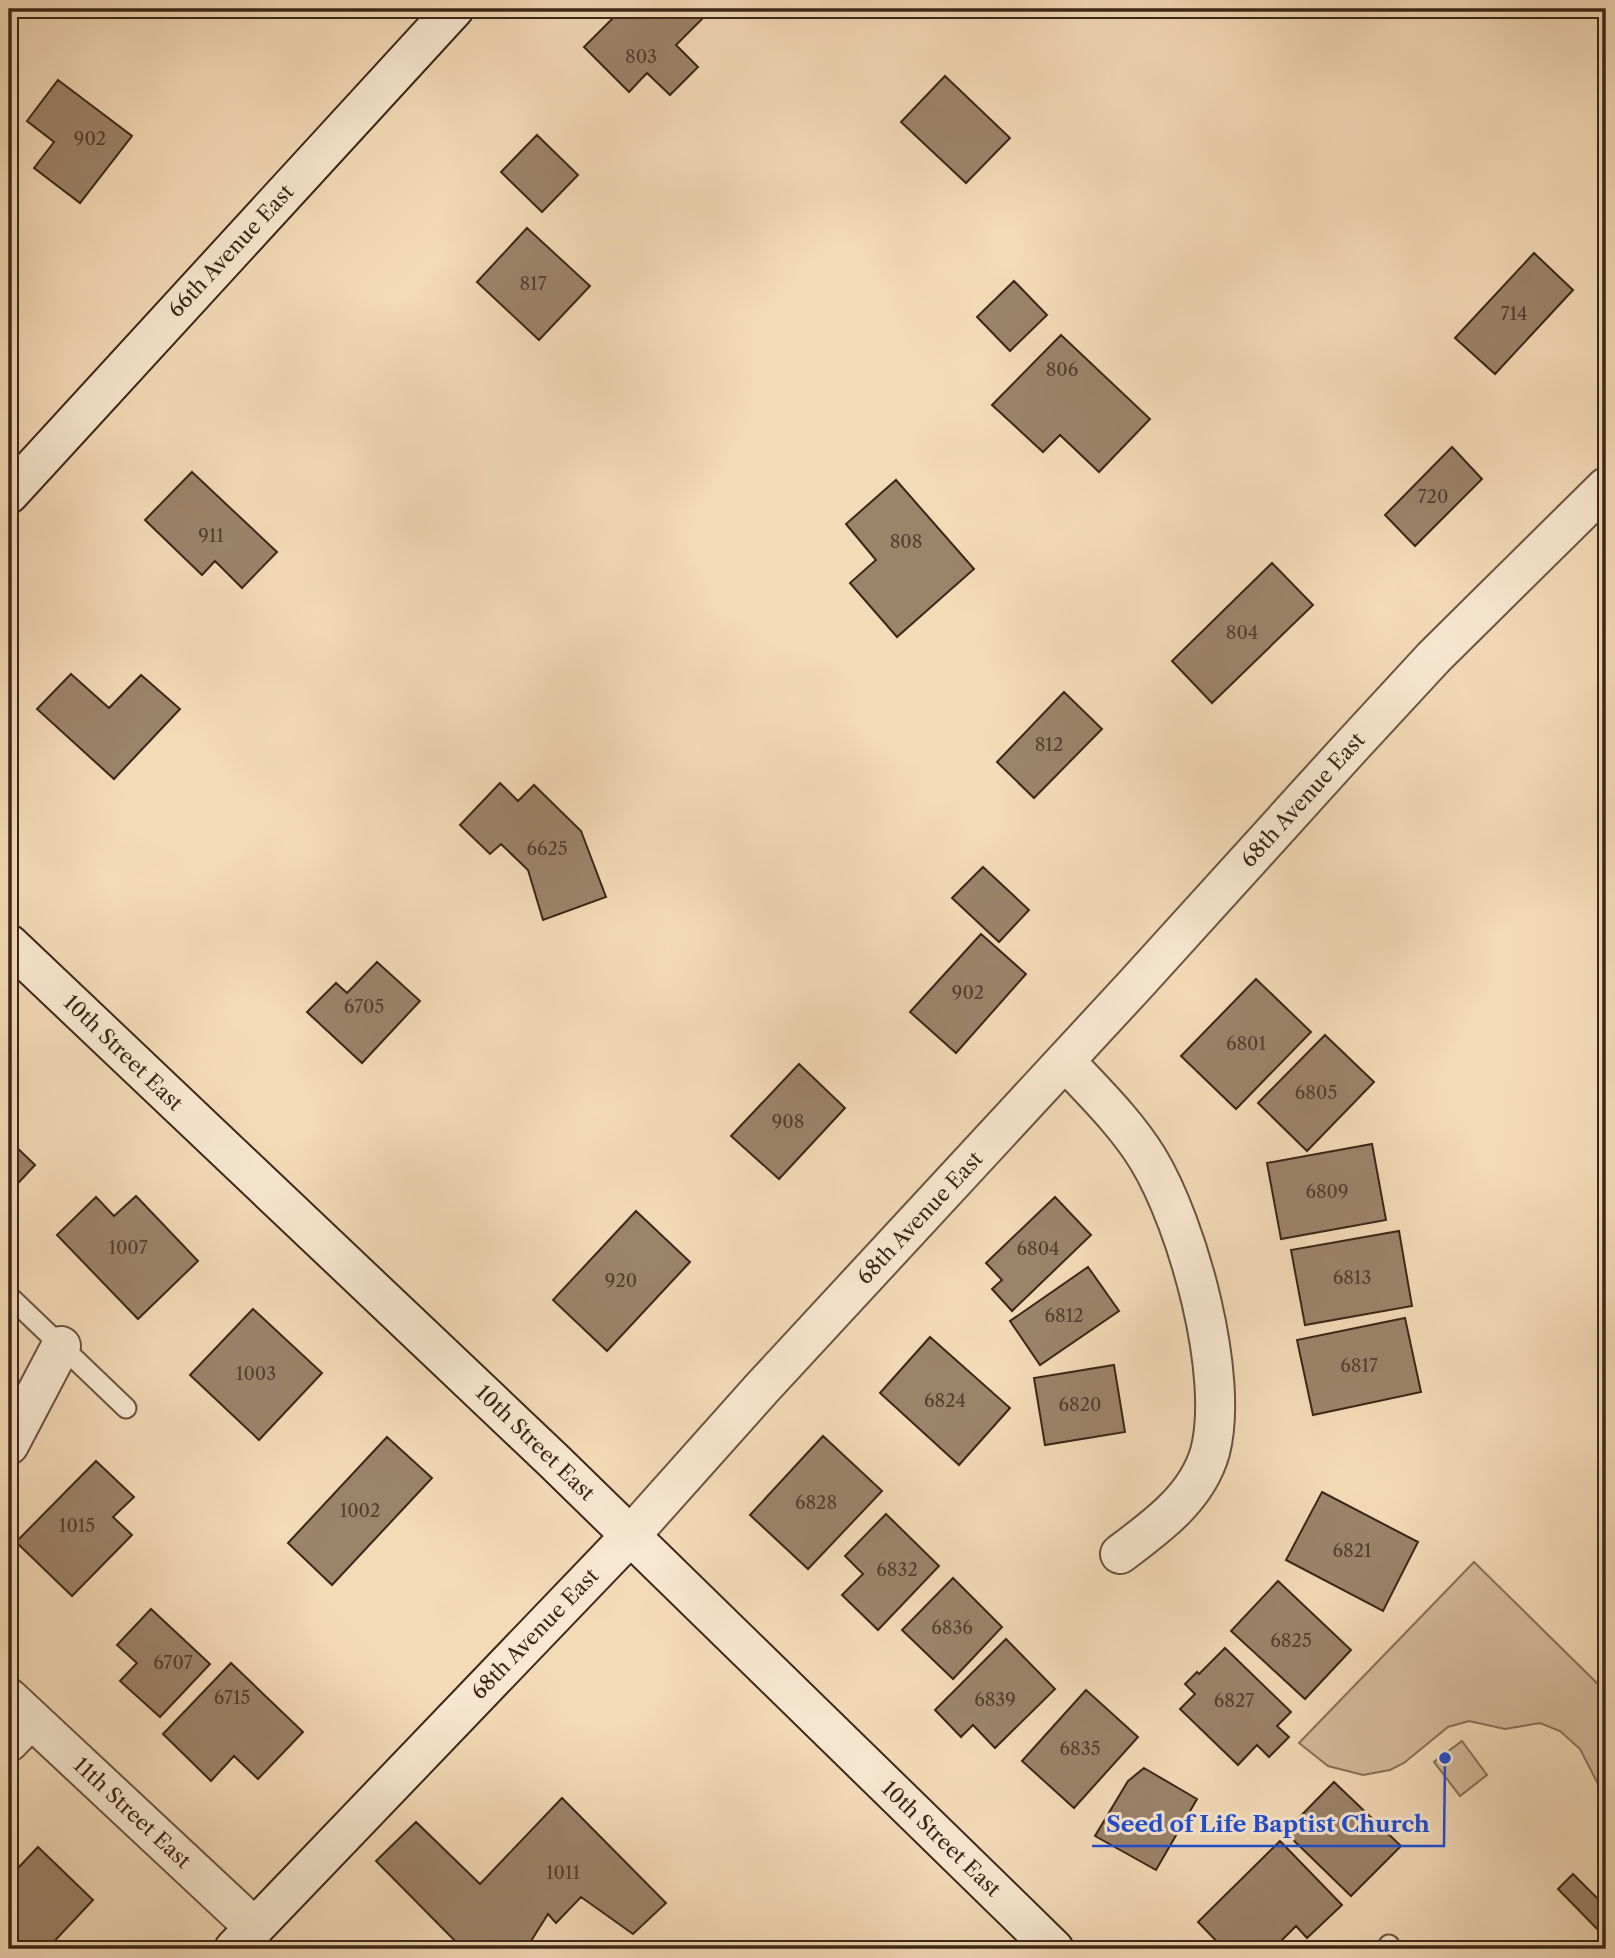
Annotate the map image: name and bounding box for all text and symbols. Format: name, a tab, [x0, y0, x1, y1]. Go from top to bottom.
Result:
house number: 803	[625, 46, 657, 68]
house number: 902	[74, 128, 106, 150]
street label: 66th Avenue East	[163, 179, 299, 322]
house number: 817	[519, 273, 547, 295]
house number: 714	[1501, 303, 1527, 325]
house number: 806	[1046, 359, 1078, 381]
house number: 720	[1418, 486, 1448, 508]
house number: 911	[198, 525, 224, 547]
house number: 808	[890, 531, 922, 553]
house number: 804	[1226, 622, 1258, 644]
street label: 68th Avenue East	[1236, 727, 1370, 872]
house number: 812	[1035, 734, 1063, 756]
house number: 6625	[526, 838, 568, 860]
house number: 902	[952, 982, 984, 1004]
street label: 10th Street East	[59, 990, 188, 1116]
house number: 6705	[344, 996, 384, 1018]
house number: 6801	[1226, 1033, 1267, 1055]
house number: 6805	[1295, 1082, 1337, 1104]
house number: 908	[772, 1111, 804, 1133]
street label: 68th Avenue East	[852, 1146, 988, 1289]
house number: 6809	[1305, 1181, 1349, 1203]
house number: 1007	[108, 1237, 148, 1259]
house number: 6804	[1016, 1238, 1060, 1260]
house number: 6813	[1333, 1267, 1371, 1289]
house number: 920	[605, 1270, 637, 1292]
house number: 6812	[1044, 1305, 1084, 1327]
house number: 6817	[1340, 1355, 1378, 1377]
house number: 1003	[236, 1363, 276, 1385]
street label: 10th Street East	[471, 1380, 600, 1506]
house number: 6824	[924, 1390, 966, 1412]
house number: 6820	[1059, 1394, 1101, 1416]
house number: 6828	[795, 1492, 837, 1514]
house number: 1002	[340, 1500, 380, 1522]
house number: 1015	[59, 1515, 95, 1537]
house number: 6821	[1332, 1540, 1372, 1562]
house number: 6832	[876, 1559, 918, 1581]
street label: 68th Avenue East	[466, 1563, 604, 1704]
house number: 6836	[931, 1617, 973, 1639]
house number: 6825	[1270, 1630, 1312, 1652]
house number: 6707	[153, 1652, 193, 1674]
house number: 6715	[214, 1687, 250, 1709]
house number: 6839	[974, 1689, 1016, 1711]
house number: 6827	[1214, 1690, 1254, 1712]
house number: 6835	[1060, 1738, 1100, 1760]
street label: 11th Street East	[69, 1752, 196, 1874]
street label: 10th Street East	[877, 1776, 1006, 1902]
callout: Seed of Life Baptist Church	[1092, 1802, 1444, 1846]
text: Seed of Life Baptist Church	[1106, 1810, 1430, 1838]
house number: 1011	[546, 1862, 580, 1884]

